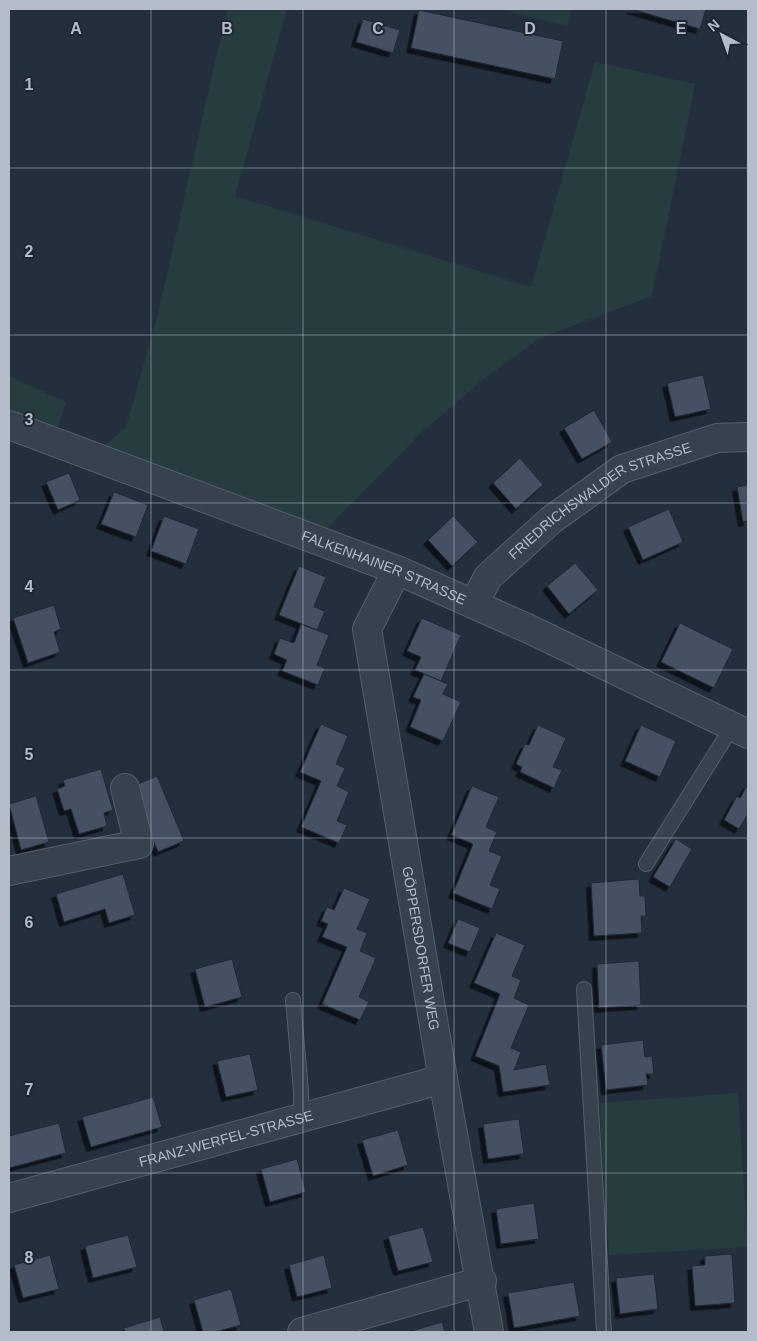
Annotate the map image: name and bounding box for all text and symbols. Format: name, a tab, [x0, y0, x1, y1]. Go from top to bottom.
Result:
north arrow	[697, 10, 747, 60]
text: N	[704, 16, 723, 35]
text: A	[70, 20, 82, 37]
text: B	[221, 20, 233, 37]
text: C	[372, 20, 384, 37]
text: D	[524, 20, 536, 37]
text: E	[676, 20, 687, 37]
text: 1	[25, 76, 34, 93]
text: 2	[25, 243, 34, 260]
text: 3	[25, 411, 34, 428]
street label: FRIEDRICHSWALDER STRASSE	[505, 439, 693, 563]
street label: FALKENHAINER STRASSE	[299, 527, 469, 608]
text: 4	[25, 578, 34, 595]
text: 5	[25, 746, 34, 763]
street label: GÖPPERSDORFER WEG	[399, 865, 443, 1031]
text: 6	[25, 914, 34, 931]
text: 7	[25, 1081, 34, 1098]
street label: FRANZ-WERFEL-STRASSE	[137, 1107, 315, 1170]
text: 8	[25, 1249, 34, 1266]

